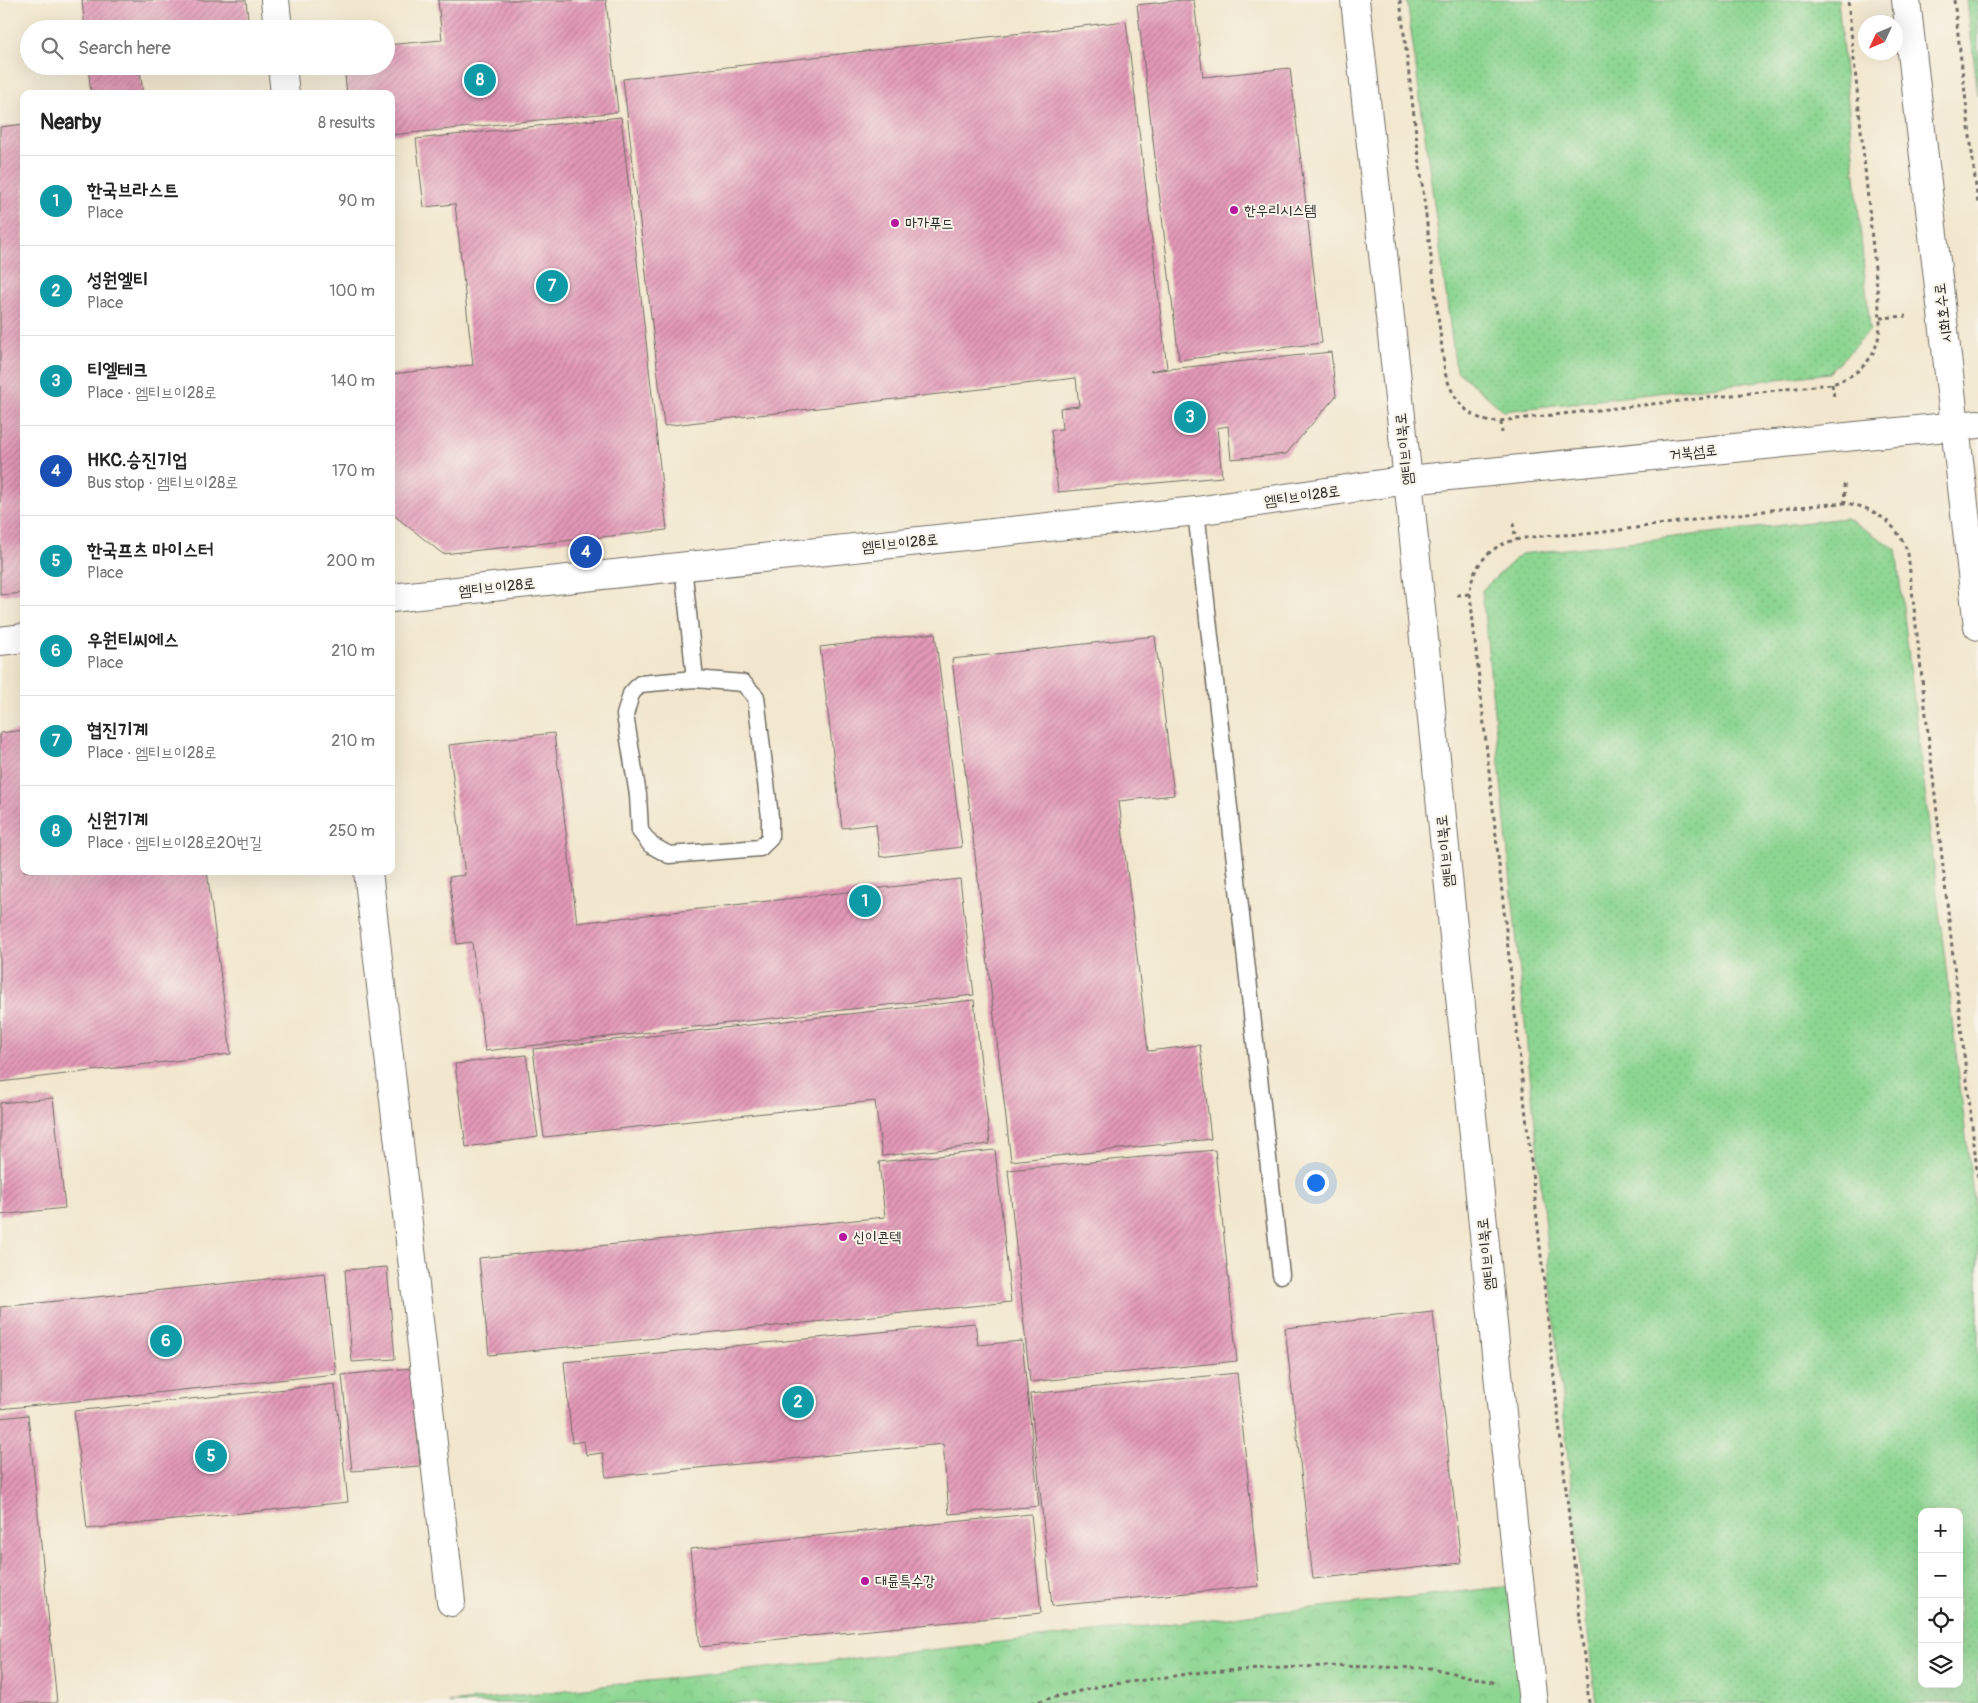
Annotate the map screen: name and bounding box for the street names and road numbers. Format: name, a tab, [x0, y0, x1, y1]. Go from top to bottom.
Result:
street label: 시화호수로	[1930, 282, 1957, 344]
street label: 엠티브이북로	[1391, 412, 1418, 486]
street label: 거북섬로	[1668, 441, 1718, 464]
street label: 엠티브이28로	[1263, 482, 1341, 511]
street label: 엠티브이28로	[861, 530, 939, 557]
street label: 엠티브이28로	[458, 574, 536, 601]
street label: 엠티브이북로	[1432, 814, 1459, 888]
street label: 엠티브이북로	[1473, 1217, 1500, 1291]

